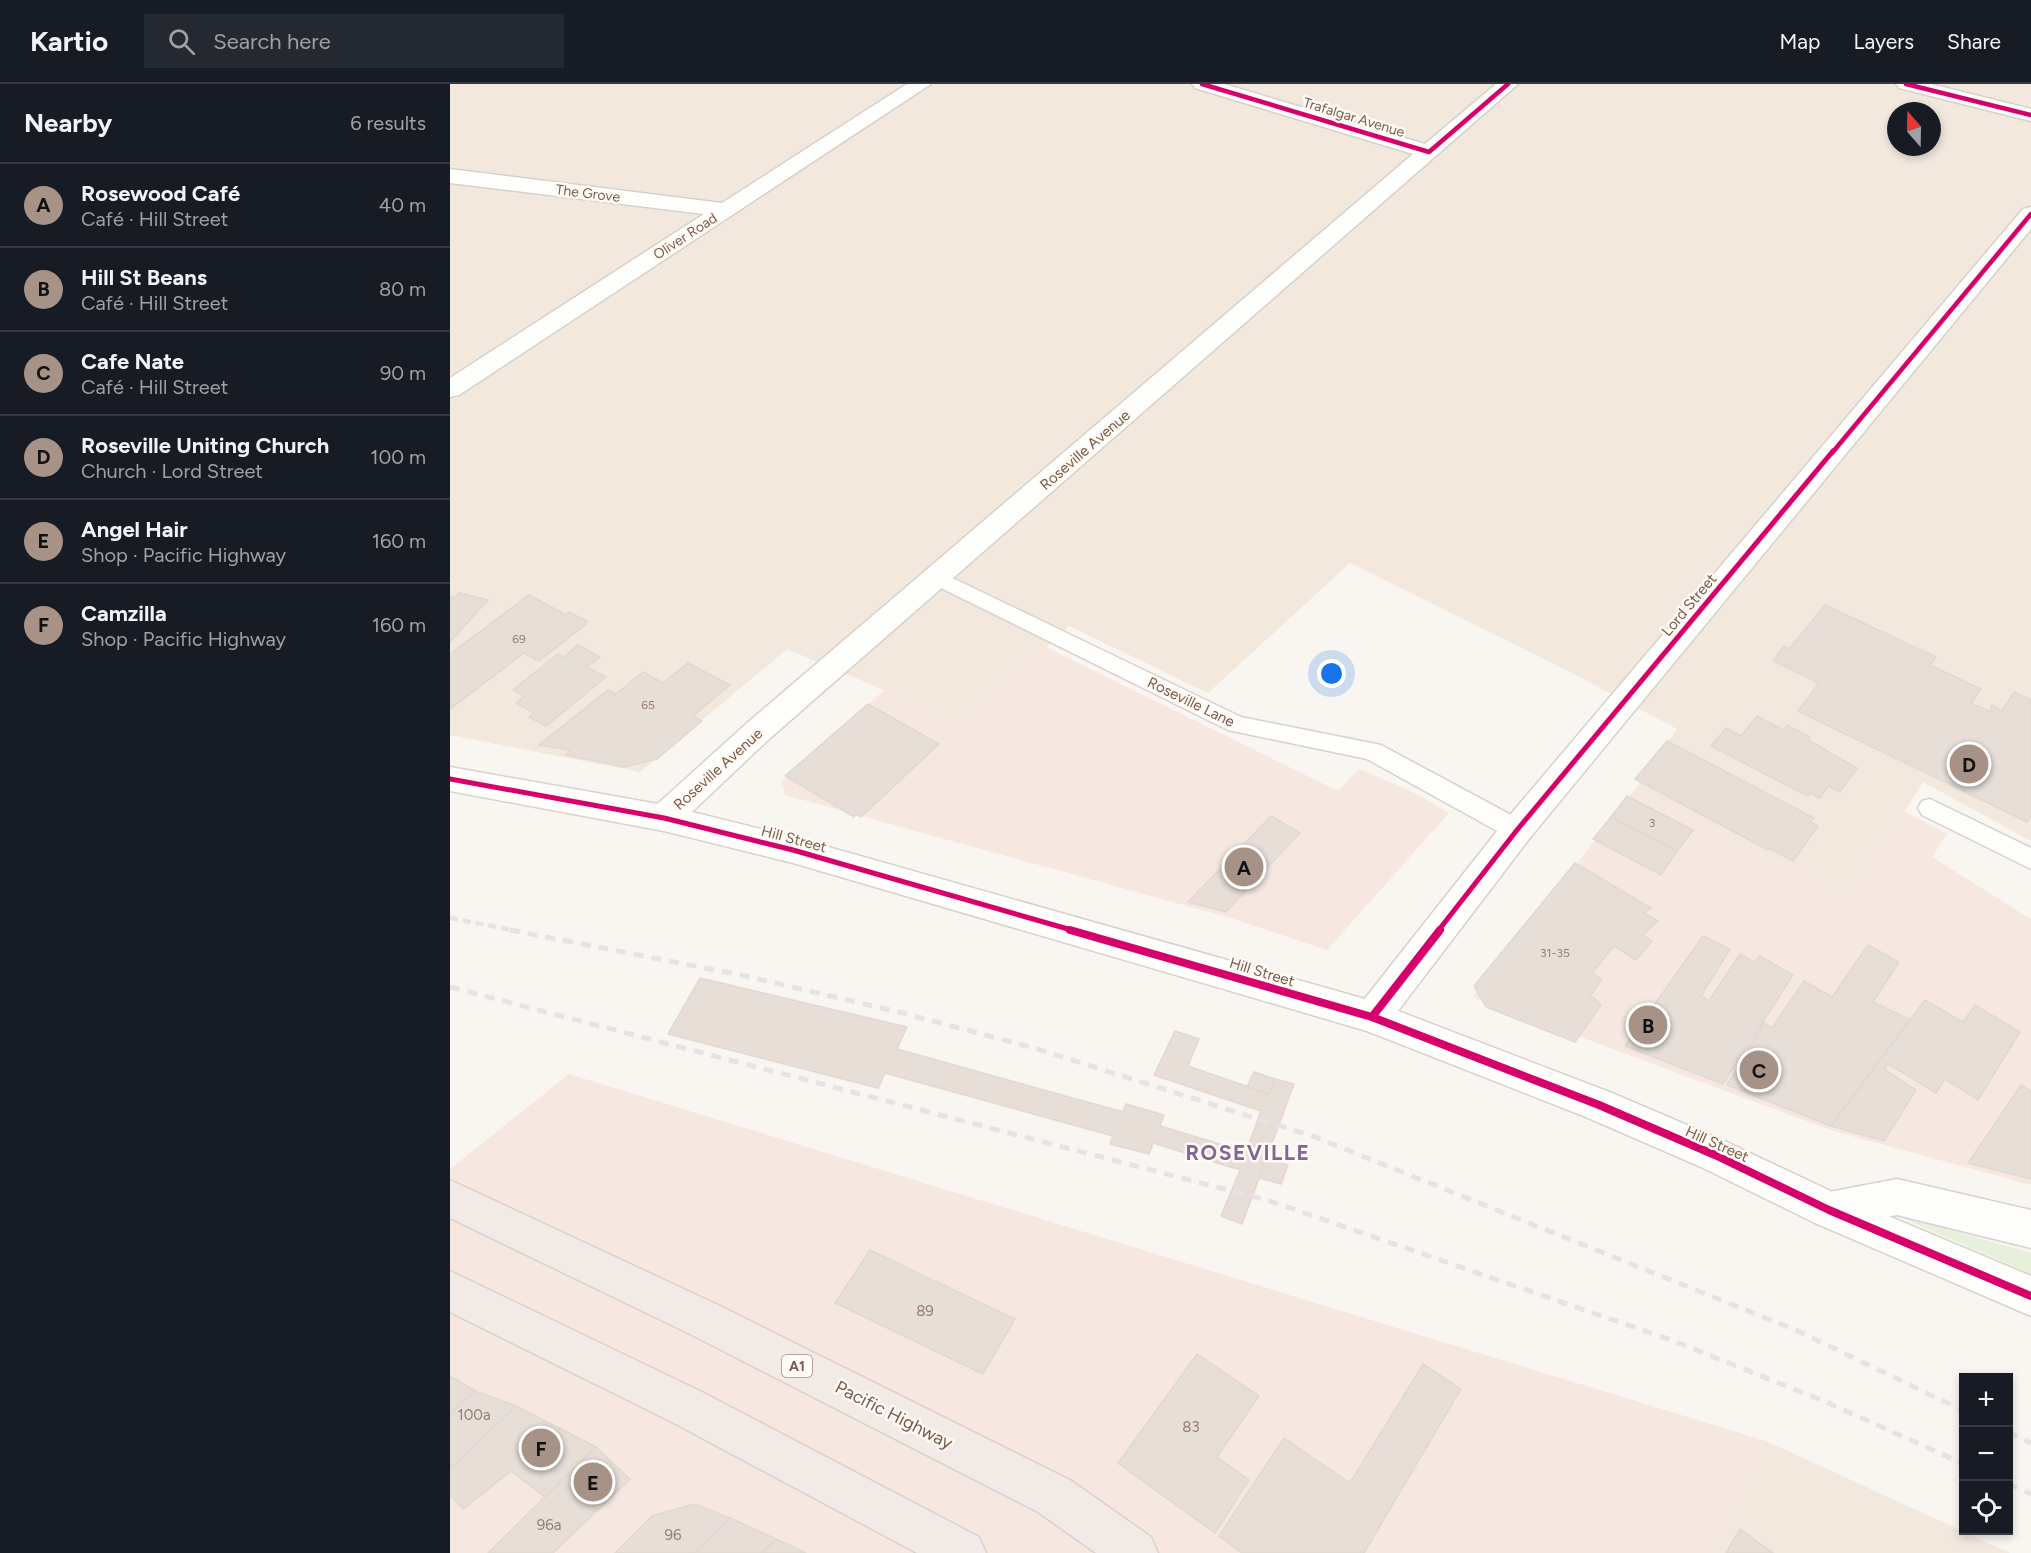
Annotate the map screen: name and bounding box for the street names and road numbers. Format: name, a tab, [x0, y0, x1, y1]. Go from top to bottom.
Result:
street label: Trafalgar Avenue	[1301, 94, 1407, 141]
street label: The Grove	[555, 181, 621, 206]
street label: Oliver Road	[650, 210, 720, 263]
street label: Roseville Avenue	[1036, 406, 1134, 494]
street label: Lord Street	[1658, 570, 1721, 640]
street label: Roseville Lane	[1144, 673, 1238, 731]
street label: Roseville Avenue	[670, 724, 766, 814]
street label: Hill Street	[759, 822, 829, 856]
street label: Hill Street	[1227, 954, 1297, 991]
street label: Hill Street	[1683, 1122, 1752, 1166]
road number: A1	[782, 1355, 812, 1377]
street label: Pacific Highway	[832, 1376, 957, 1454]

